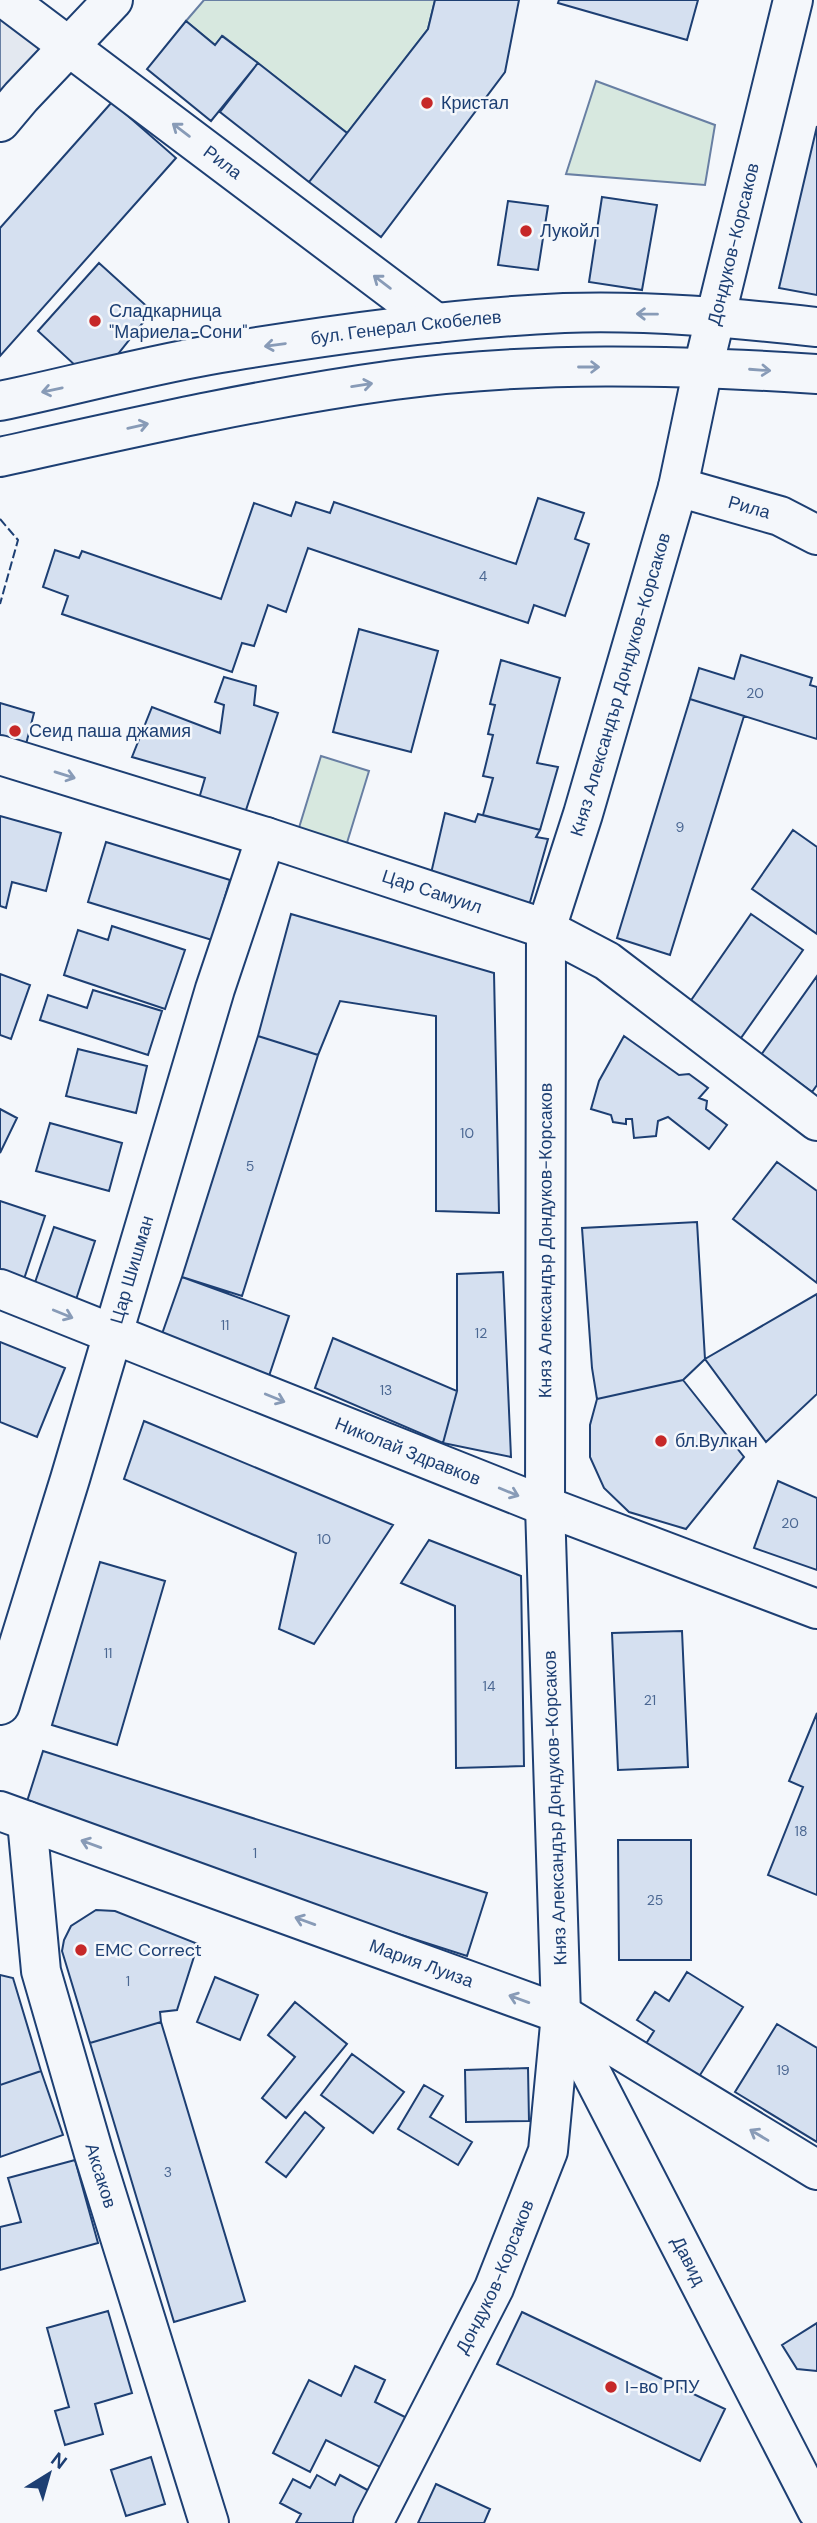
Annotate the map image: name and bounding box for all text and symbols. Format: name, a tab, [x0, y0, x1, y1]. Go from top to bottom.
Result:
place label: Кристал	[441, 91, 509, 115]
marker: Кристал	[419, 95, 435, 111]
one-way arrow	[172, 122, 191, 137]
street label: Рила	[198, 140, 248, 185]
street label: Дондуков-Корсаков	[702, 160, 765, 328]
place label: Лукойл	[540, 219, 600, 243]
marker: Лукойл	[518, 223, 534, 239]
one-way arrow	[373, 274, 392, 289]
place label: Сладкарница "Мариела-Сони"	[109, 299, 247, 344]
street label: бул. Генерал Скобелев	[309, 305, 502, 351]
one-way arrow	[636, 307, 659, 321]
marker: Сладкарница "Мариела-Сони"	[87, 313, 103, 329]
one-way arrow	[264, 339, 286, 352]
one-way arrow	[577, 360, 600, 374]
one-way arrow	[748, 364, 771, 377]
one-way arrow	[350, 378, 373, 391]
one-way arrow	[41, 384, 64, 398]
one-way arrow	[126, 419, 149, 432]
street label: Рила	[725, 490, 774, 525]
street label: Княз Александър Дондуков-Корсаков	[565, 530, 676, 840]
house number: 4	[479, 567, 488, 585]
house number: 20	[746, 684, 764, 702]
place label: Сеид паша джамия	[29, 719, 191, 743]
marker: Сеид паша джамия	[7, 723, 23, 739]
one-way arrow	[54, 769, 76, 782]
house number: 9	[676, 818, 685, 836]
street label: Цар Самуил	[379, 864, 485, 919]
street label: Княз Александър Дондуков-Корсаков	[533, 1083, 558, 1398]
house number: 10	[460, 1124, 474, 1142]
house number: 5	[246, 1157, 254, 1175]
street label: Цар Шишман	[105, 1213, 159, 1327]
one-way arrow	[52, 1309, 74, 1322]
house number: 11	[221, 1316, 229, 1334]
house number: 12	[475, 1324, 487, 1342]
house number: 13	[380, 1381, 392, 1399]
one-way arrow	[263, 1393, 285, 1406]
street label: Николай Здравков	[332, 1412, 484, 1491]
place label: бл.Вулкан	[675, 1429, 758, 1453]
marker: бл.Вулкан	[653, 1433, 669, 1449]
one-way arrow	[497, 1486, 519, 1499]
house number: 20	[781, 1514, 799, 1532]
house number: 10	[317, 1530, 331, 1548]
house number: 11	[104, 1644, 112, 1662]
street label: Княз Александър Дондуков-Корсаков	[538, 1650, 572, 1966]
house number: 14	[483, 1677, 496, 1695]
house number: 21	[644, 1691, 656, 1709]
house number: 18	[795, 1822, 807, 1840]
one-way arrow	[80, 1837, 102, 1849]
house number: 1	[253, 1844, 257, 1862]
house number: 25	[647, 1891, 663, 1909]
one-way arrow	[294, 1914, 316, 1927]
street label: Мария Луиза	[366, 1934, 478, 1994]
place label: EMC Correct	[95, 1938, 202, 1962]
marker: EMC Correct	[73, 1942, 89, 1958]
house number: 1	[126, 1972, 130, 1990]
one-way arrow	[508, 1992, 530, 2004]
house number: 19	[776, 2061, 790, 2079]
one-way arrow	[749, 2127, 769, 2141]
street label: Аксаков	[80, 2141, 122, 2211]
house number: 3	[164, 2163, 172, 2181]
street label: Дондуков-Корсаков	[450, 2196, 540, 2358]
street label: Давид	[666, 2232, 711, 2290]
place label: I-во РПУ	[625, 2375, 700, 2399]
marker: I-во РПУ	[603, 2379, 619, 2395]
north arrow	[14, 2439, 84, 2509]
text: N	[46, 2447, 72, 2475]

